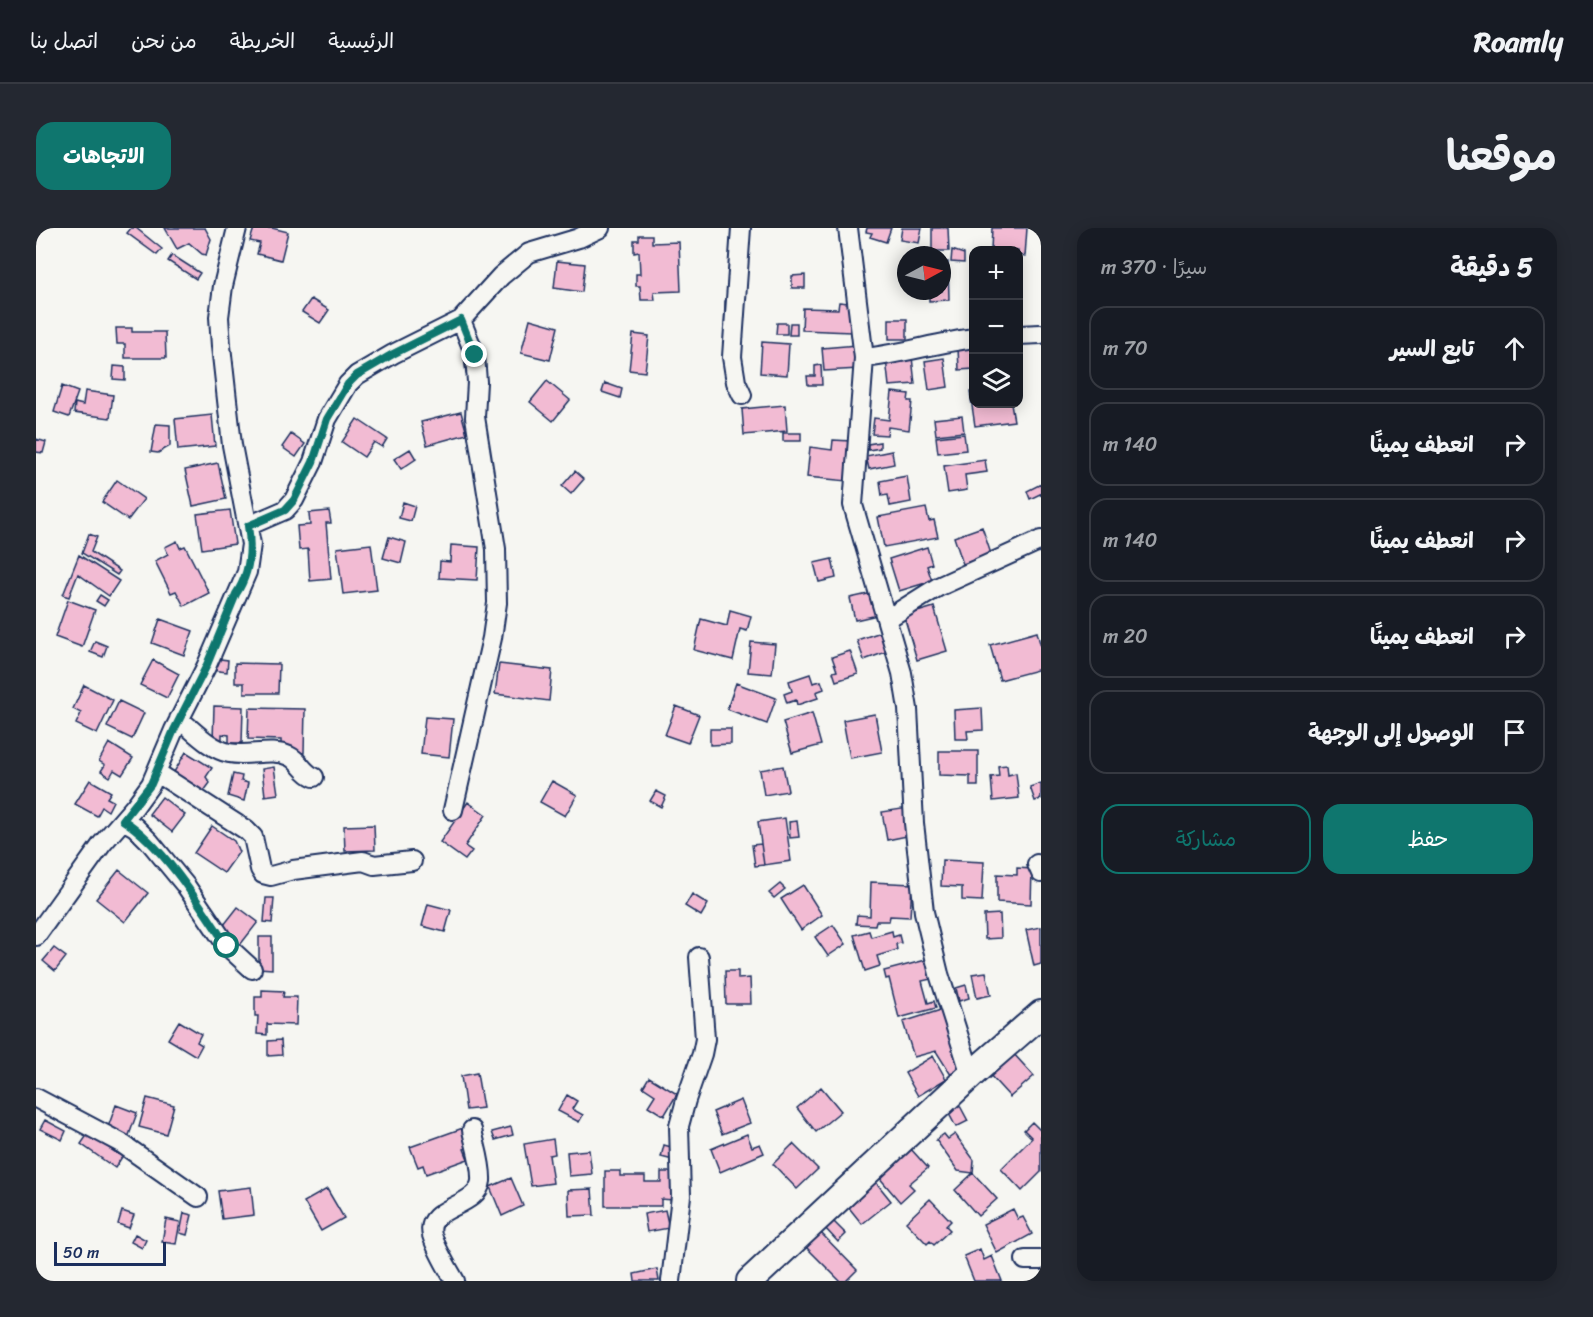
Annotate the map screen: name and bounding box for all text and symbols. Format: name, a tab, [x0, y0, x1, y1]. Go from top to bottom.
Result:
text: Roamly	[1474, 17, 1563, 66]
text: اتصل بنا	[30, 22, 98, 60]
text: من نحن	[131, 22, 197, 60]
text: الخريطة	[230, 22, 295, 60]
text: الرئيسية	[328, 22, 394, 60]
text: موقعنا	[1446, 119, 1557, 193]
button: الاتجاهات	[36, 122, 171, 190]
text: 5 دقيقة	[1450, 244, 1533, 290]
north arrow	[897, 246, 951, 300]
map controls	[969, 246, 1023, 408]
button: +	[969, 246, 1023, 300]
text: سيرًا · 370 m	[1101, 250, 1207, 285]
button: −	[969, 300, 1023, 354]
text: تابع السير	[1390, 329, 1474, 368]
text: 70 m	[1103, 331, 1148, 366]
icon: ahead	[1498, 332, 1531, 365]
route end	[461, 341, 487, 367]
button: layers	[969, 354, 1023, 408]
text: انعطف يمينًا	[1370, 425, 1474, 464]
text: 140 m	[1103, 427, 1157, 462]
icon: right	[1498, 428, 1531, 461]
text: انعطف يمينًا	[1370, 521, 1474, 560]
text: 140 m	[1103, 523, 1157, 558]
icon: right	[1498, 524, 1531, 557]
text: انعطف يمينًا	[1370, 617, 1474, 656]
text: 20 m	[1103, 619, 1148, 654]
icon: right	[1498, 620, 1531, 653]
text: الوصول إلى الوجهة	[1308, 713, 1474, 752]
icon: arrive	[1498, 716, 1531, 749]
button: مشاركة	[1101, 804, 1311, 874]
button: حفظ	[1323, 804, 1533, 874]
route start	[213, 932, 239, 958]
text: 50 m	[63, 1238, 99, 1267]
scale bar	[54, 1239, 166, 1266]

